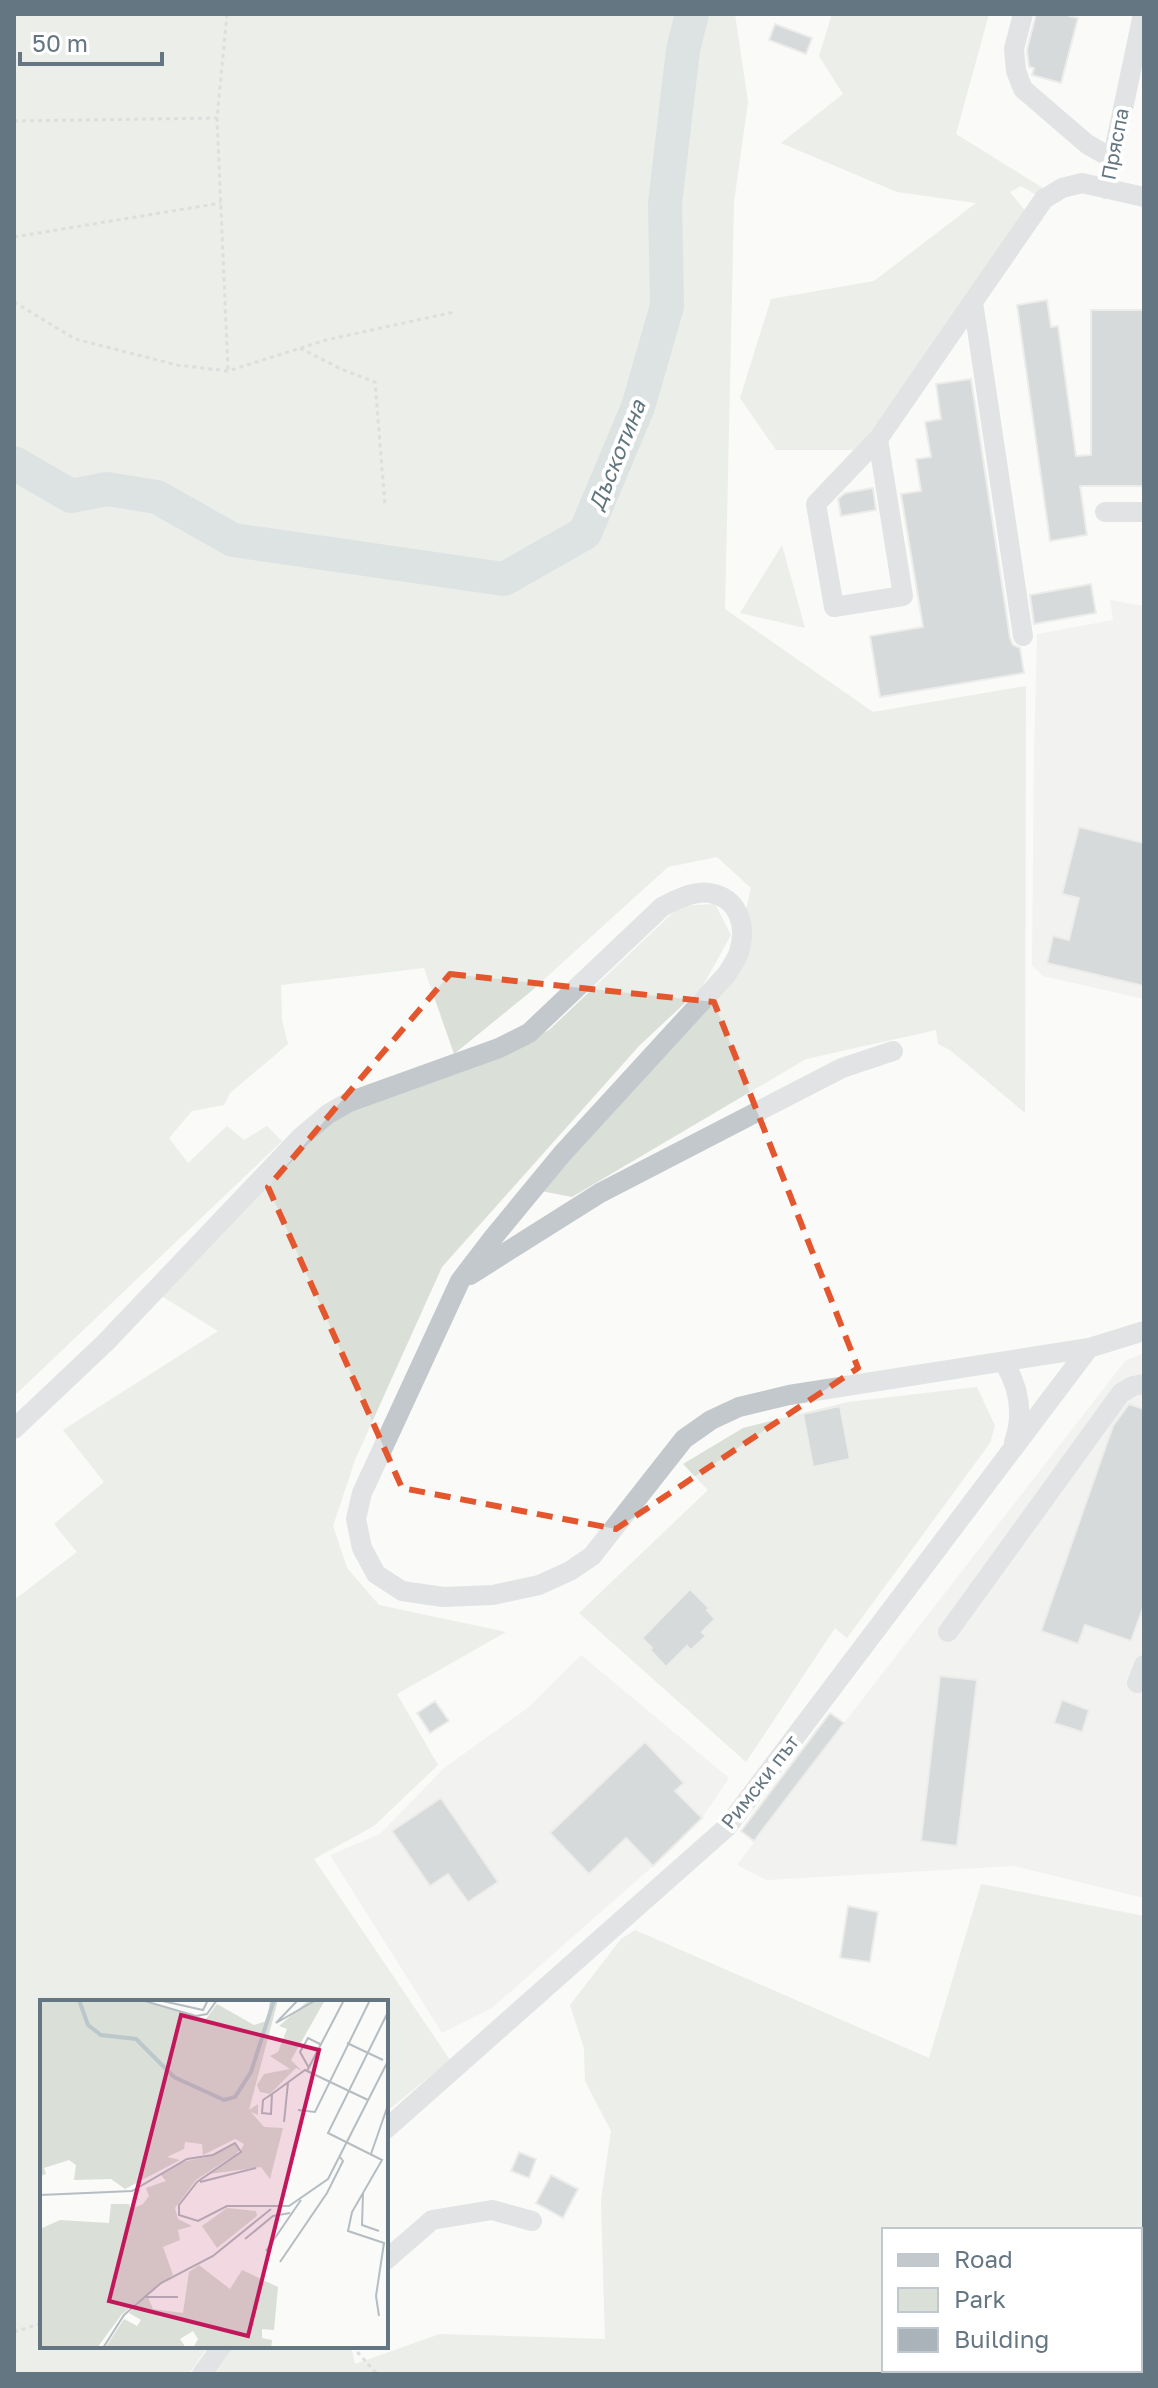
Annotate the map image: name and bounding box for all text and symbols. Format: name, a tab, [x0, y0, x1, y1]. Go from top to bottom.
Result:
scale bar	[20, 16, 162, 66]
text: 50 m	[32, 28, 88, 57]
street label: Пряспа	[1095, 106, 1133, 182]
water label: Дъскотина	[582, 394, 651, 515]
street label: Римски път	[715, 1730, 803, 1833]
inset map	[40, 2000, 388, 2348]
legend	[882, 2228, 1142, 2372]
text: Road	[954, 2244, 1013, 2273]
text: Park	[954, 2284, 1006, 2313]
text: Building	[954, 2324, 1049, 2353]

